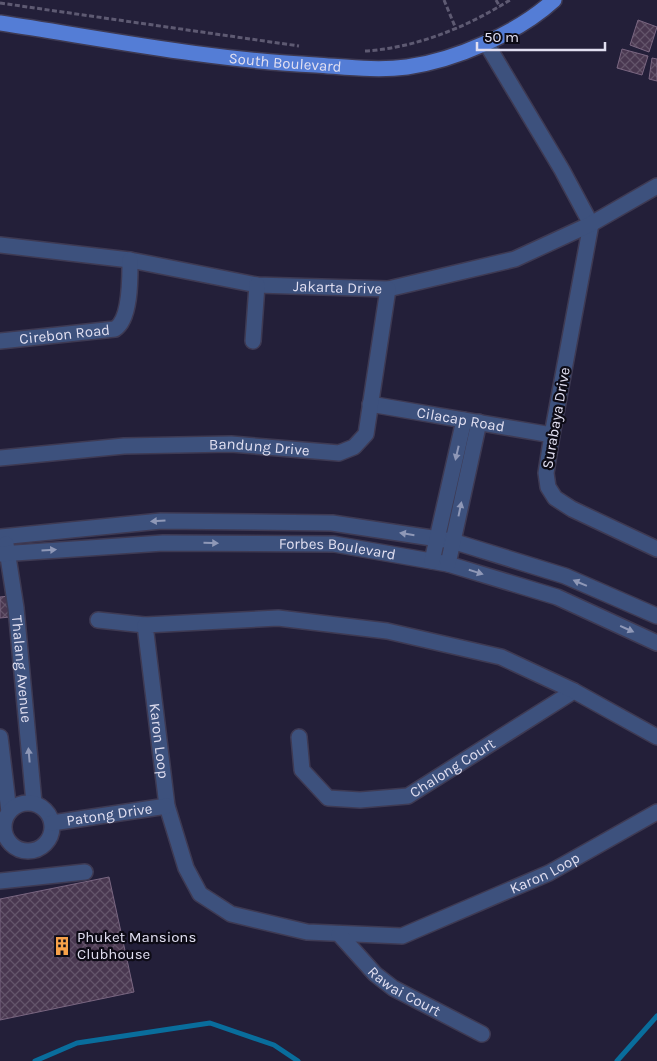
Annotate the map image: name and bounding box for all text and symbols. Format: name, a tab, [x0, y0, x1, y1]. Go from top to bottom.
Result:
scale bar	[477, 20, 604, 52]
text: 50 m	[484, 28, 519, 46]
street label: South Boulevard	[228, 49, 342, 76]
street label: Jakarta Drive	[293, 277, 382, 298]
street label: Cirebon Road	[18, 321, 111, 348]
street label: Surabaya Drive	[538, 366, 574, 470]
street label: Cilacap Road	[415, 403, 506, 436]
street label: Bandung Drive	[209, 435, 310, 460]
one-way arrow	[453, 445, 461, 460]
one-way arrow	[456, 501, 464, 517]
one-way arrow	[150, 518, 166, 526]
one-way arrow	[399, 530, 415, 538]
street label: Forbes Boulevard	[279, 535, 397, 564]
one-way arrow	[203, 539, 219, 547]
one-way arrow	[41, 545, 57, 553]
one-way arrow	[468, 569, 483, 577]
one-way arrow	[573, 578, 587, 586]
street label: Thalang Avenue	[8, 614, 36, 723]
one-way arrow	[620, 624, 635, 633]
street label: Karon Loop	[146, 702, 173, 780]
street label: Chalong Court	[406, 734, 499, 802]
one-way arrow	[25, 747, 33, 763]
street label: Patong Drive	[65, 799, 154, 830]
street label: Karon Loop	[507, 848, 583, 898]
place label: Phuket Mansions Clubhouse	[77, 928, 196, 963]
building icon: Phuket Mansions Clubhouse	[51, 935, 73, 957]
street label: Rawai Court	[364, 963, 444, 1020]

